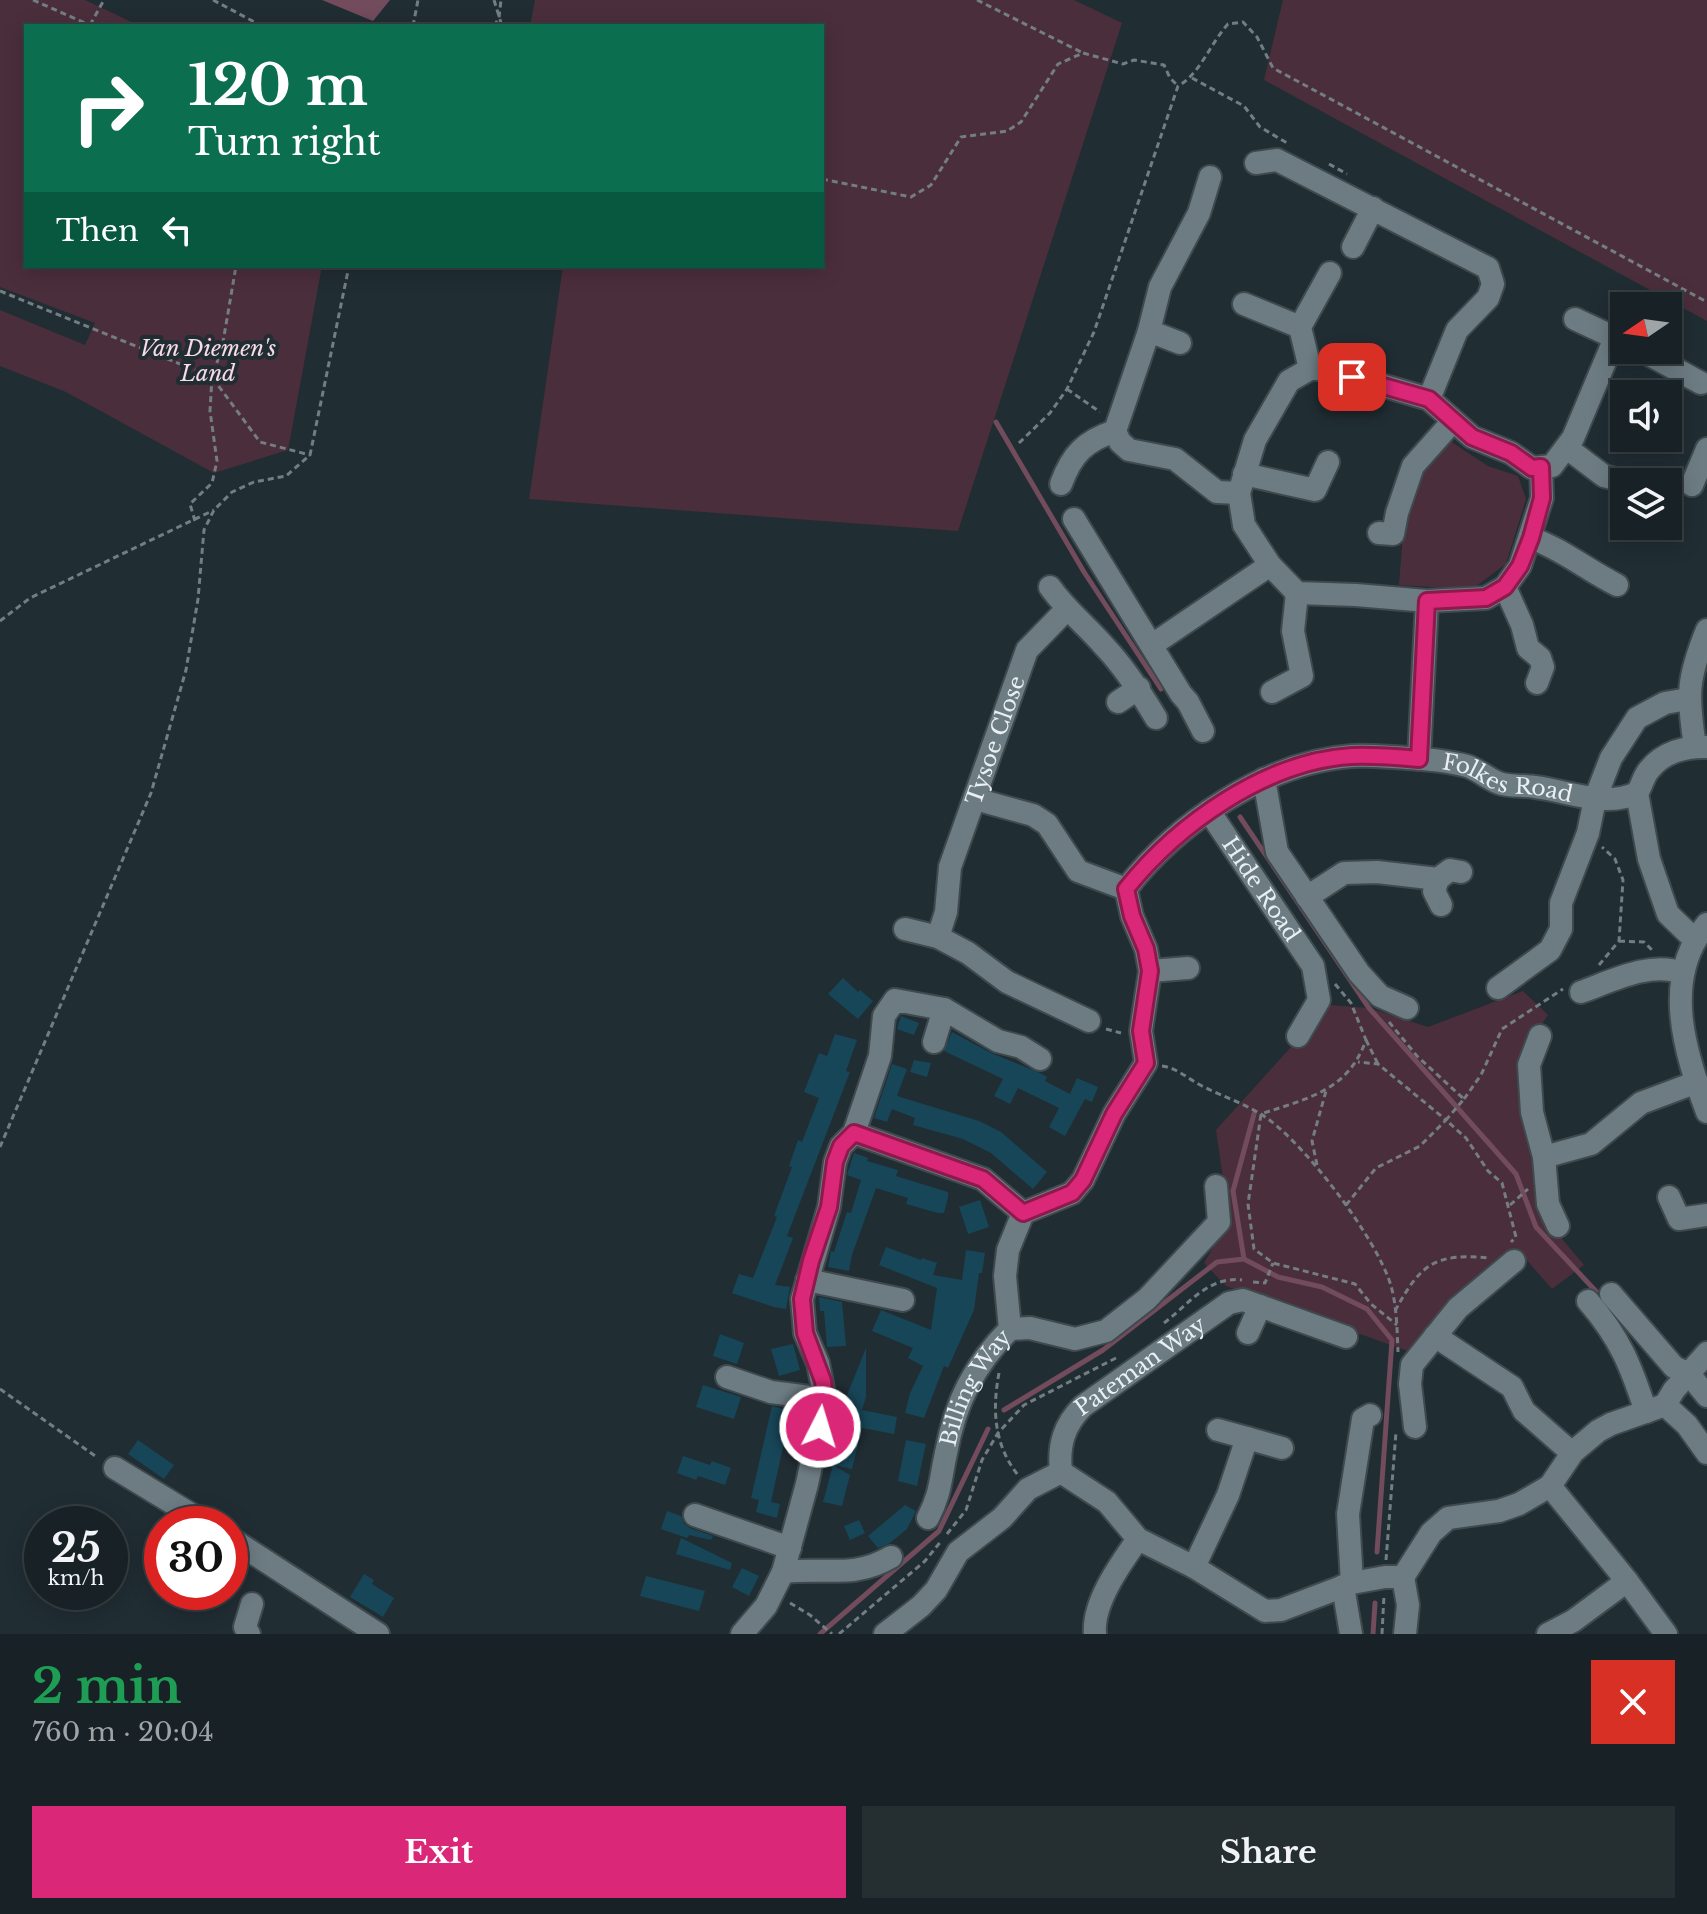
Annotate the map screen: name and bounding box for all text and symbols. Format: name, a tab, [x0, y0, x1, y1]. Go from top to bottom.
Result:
text: 120 m	[188, 51, 368, 120]
icon: right	[56, 56, 160, 160]
text: Turn right	[188, 120, 381, 165]
icon: left	[155, 208, 199, 252]
text: Then	[56, 212, 139, 249]
north arrow	[1610, 292, 1682, 364]
map controls	[1610, 292, 1682, 540]
park label: Van Diemen's Land	[140, 335, 276, 387]
pin	[1318, 343, 1386, 411]
icon: arrive	[1330, 355, 1374, 399]
button: sound	[1610, 380, 1682, 452]
button: layers	[1610, 468, 1682, 540]
street label: Tysoe Close	[960, 672, 1031, 808]
street label: Folkes Road	[1440, 748, 1575, 808]
street label: Hide Road	[1216, 832, 1306, 947]
street label: Pateman Way	[1069, 1311, 1211, 1422]
street label: Billing Way	[935, 1324, 1017, 1449]
position arrow	[778, 1385, 862, 1469]
speed limit sign: 30	[144, 1506, 248, 1610]
text: 25	[51, 1523, 101, 1573]
text: km/h	[48, 1566, 104, 1590]
text: 2 min	[32, 1656, 181, 1716]
button: close	[1591, 1660, 1675, 1744]
text: 760 m · 20:04	[32, 1716, 214, 1748]
button: Exit	[32, 1806, 846, 1898]
button: Share	[862, 1806, 1675, 1898]

